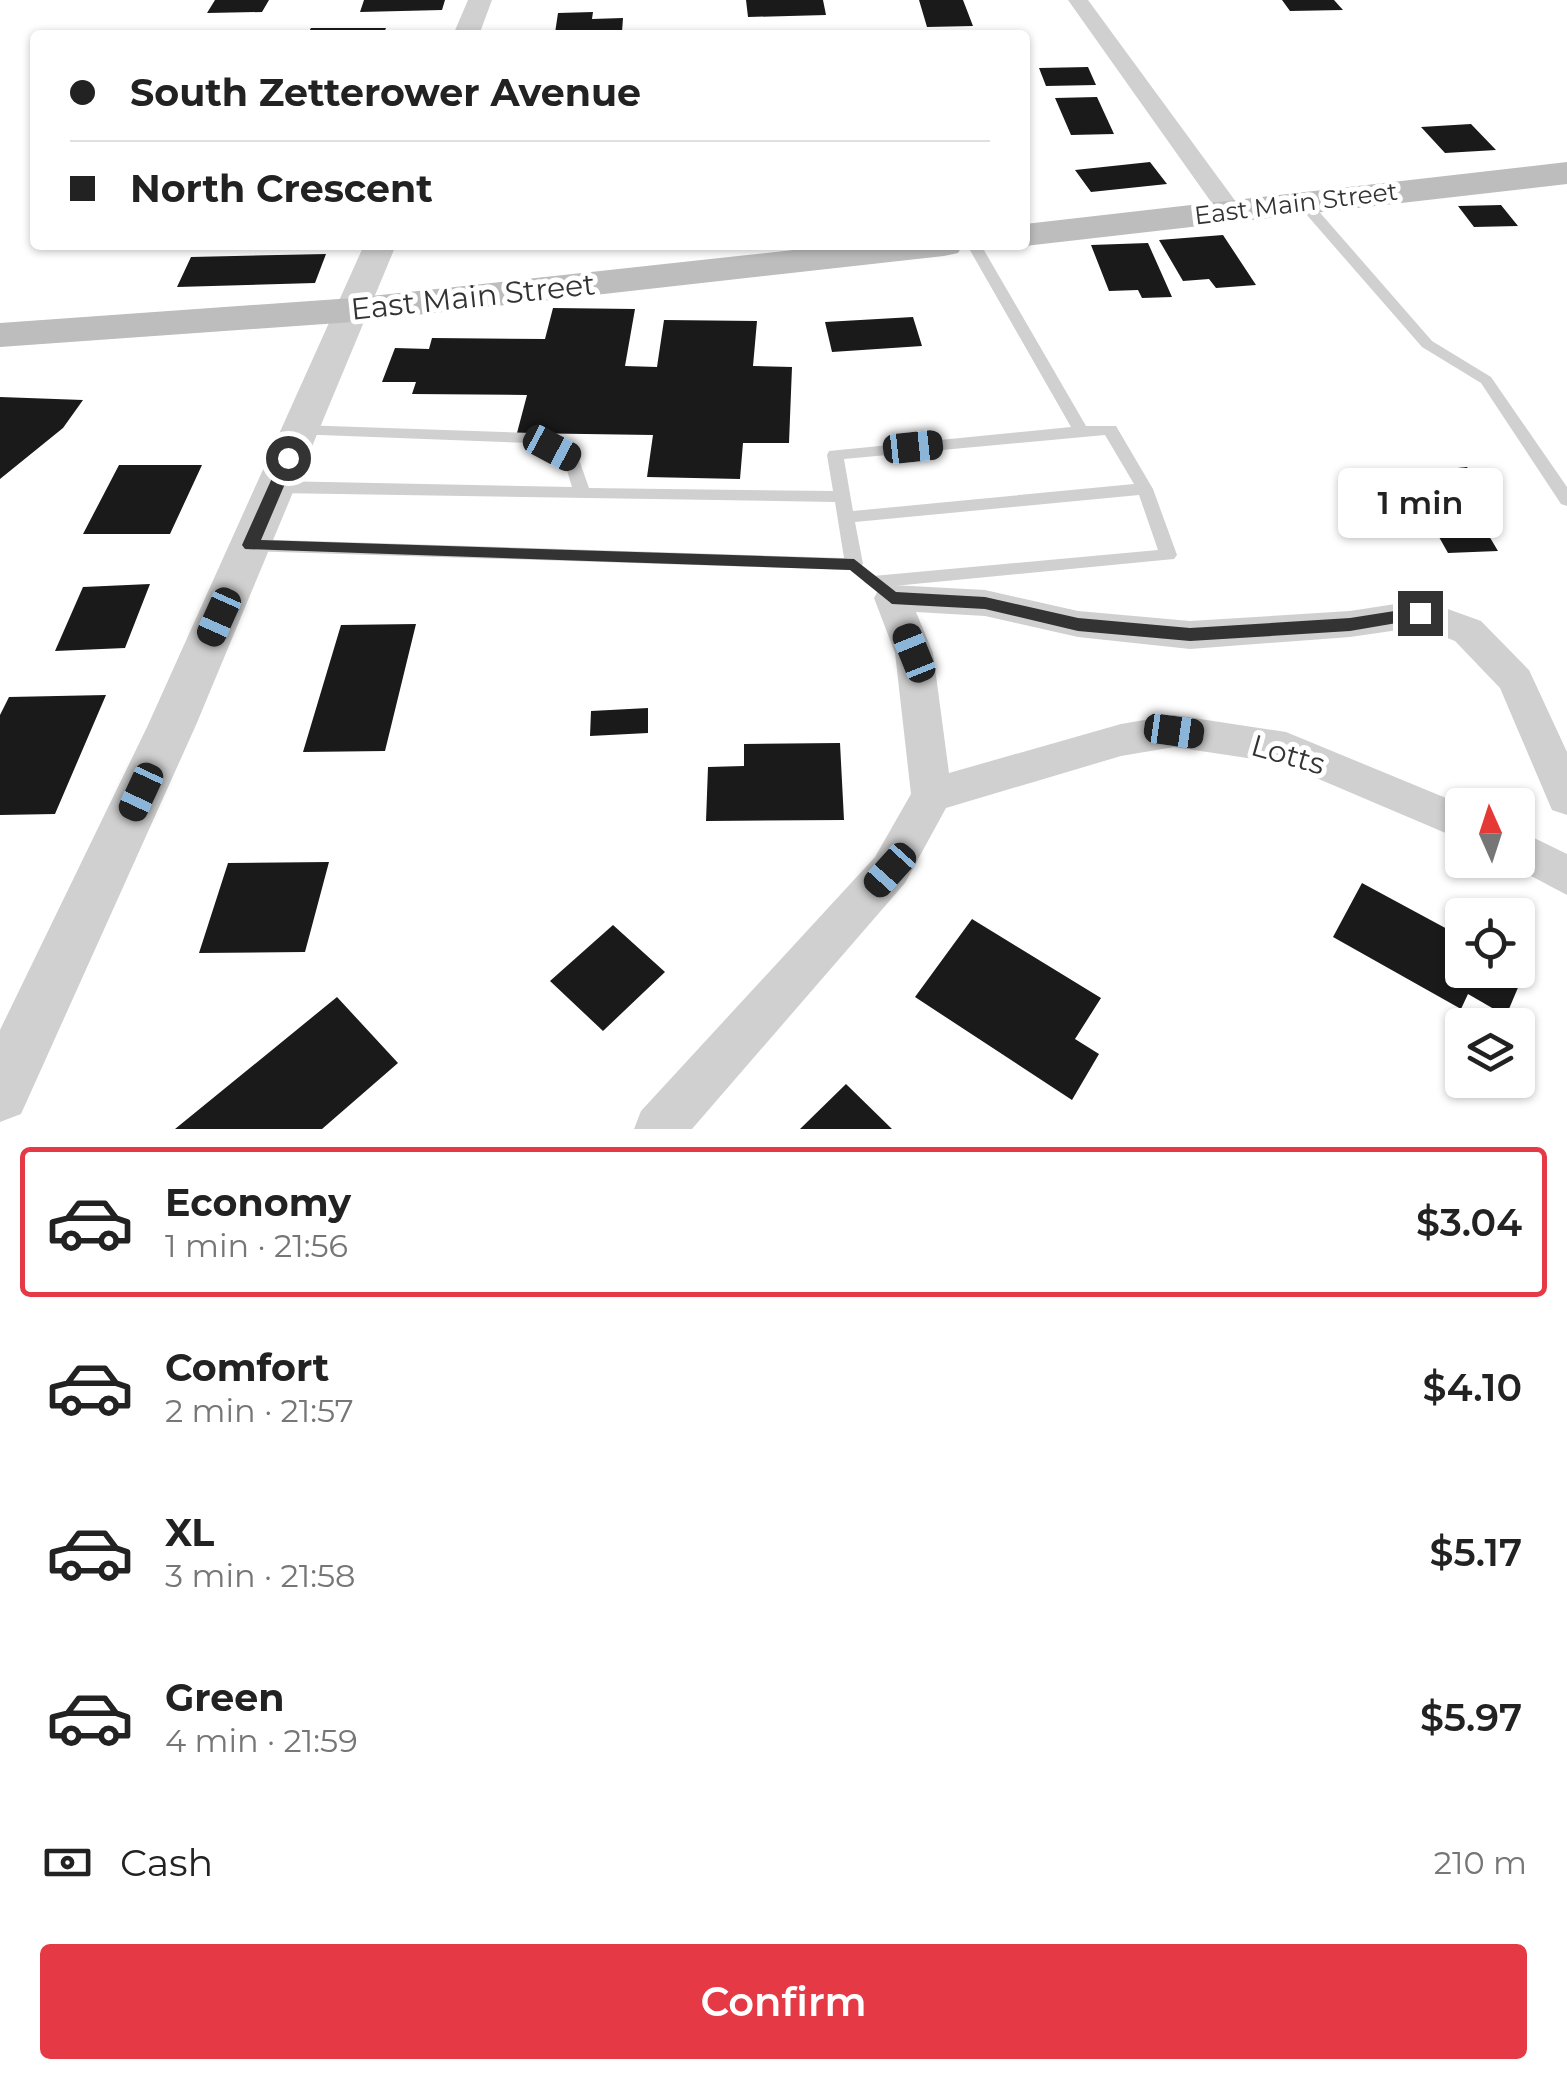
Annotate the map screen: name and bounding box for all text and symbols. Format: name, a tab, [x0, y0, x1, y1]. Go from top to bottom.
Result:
text: South Zetterower Avenue	[130, 69, 641, 116]
text: North Crescent	[130, 165, 433, 212]
street label: East Main Street	[1193, 176, 1399, 230]
street label: East Main Street	[349, 265, 597, 328]
car	[518, 421, 586, 475]
car	[882, 429, 944, 465]
route start	[266, 436, 311, 481]
callout: 1 min	[1338, 468, 1502, 538]
text: 1 min	[1378, 483, 1463, 522]
car	[193, 583, 245, 651]
route end	[1398, 591, 1443, 636]
car	[889, 620, 939, 686]
car	[1142, 712, 1206, 750]
street label: Lotts	[1247, 726, 1329, 783]
car	[115, 758, 167, 826]
north arrow	[1445, 788, 1535, 878]
map controls	[1445, 788, 1535, 1098]
car	[859, 838, 921, 902]
button: locate	[1445, 898, 1535, 988]
button: layers	[1445, 1008, 1535, 1098]
icon: car	[45, 1177, 135, 1267]
text: Economy	[165, 1179, 351, 1226]
text: $3.04	[1416, 1199, 1522, 1246]
text: 1 min · 21:56	[165, 1226, 348, 1265]
icon: car	[45, 1342, 135, 1432]
text: Comfort	[165, 1344, 329, 1391]
text: $4.10	[1422, 1364, 1522, 1411]
text: 2 min · 21:57	[165, 1391, 354, 1430]
icon: car	[45, 1507, 135, 1597]
text: XL	[165, 1509, 214, 1556]
text: $5.17	[1430, 1529, 1522, 1576]
text: 3 min · 21:58	[165, 1556, 356, 1595]
icon: car	[45, 1672, 135, 1762]
text: Green	[165, 1674, 285, 1721]
text: $5.97	[1420, 1694, 1522, 1741]
text: 4 min · 21:59	[165, 1721, 358, 1760]
icon: cash	[40, 1835, 95, 1890]
text: Cash	[120, 1839, 213, 1886]
text: 210 m	[1434, 1843, 1527, 1882]
button: Confirm	[40, 1944, 1527, 2059]

